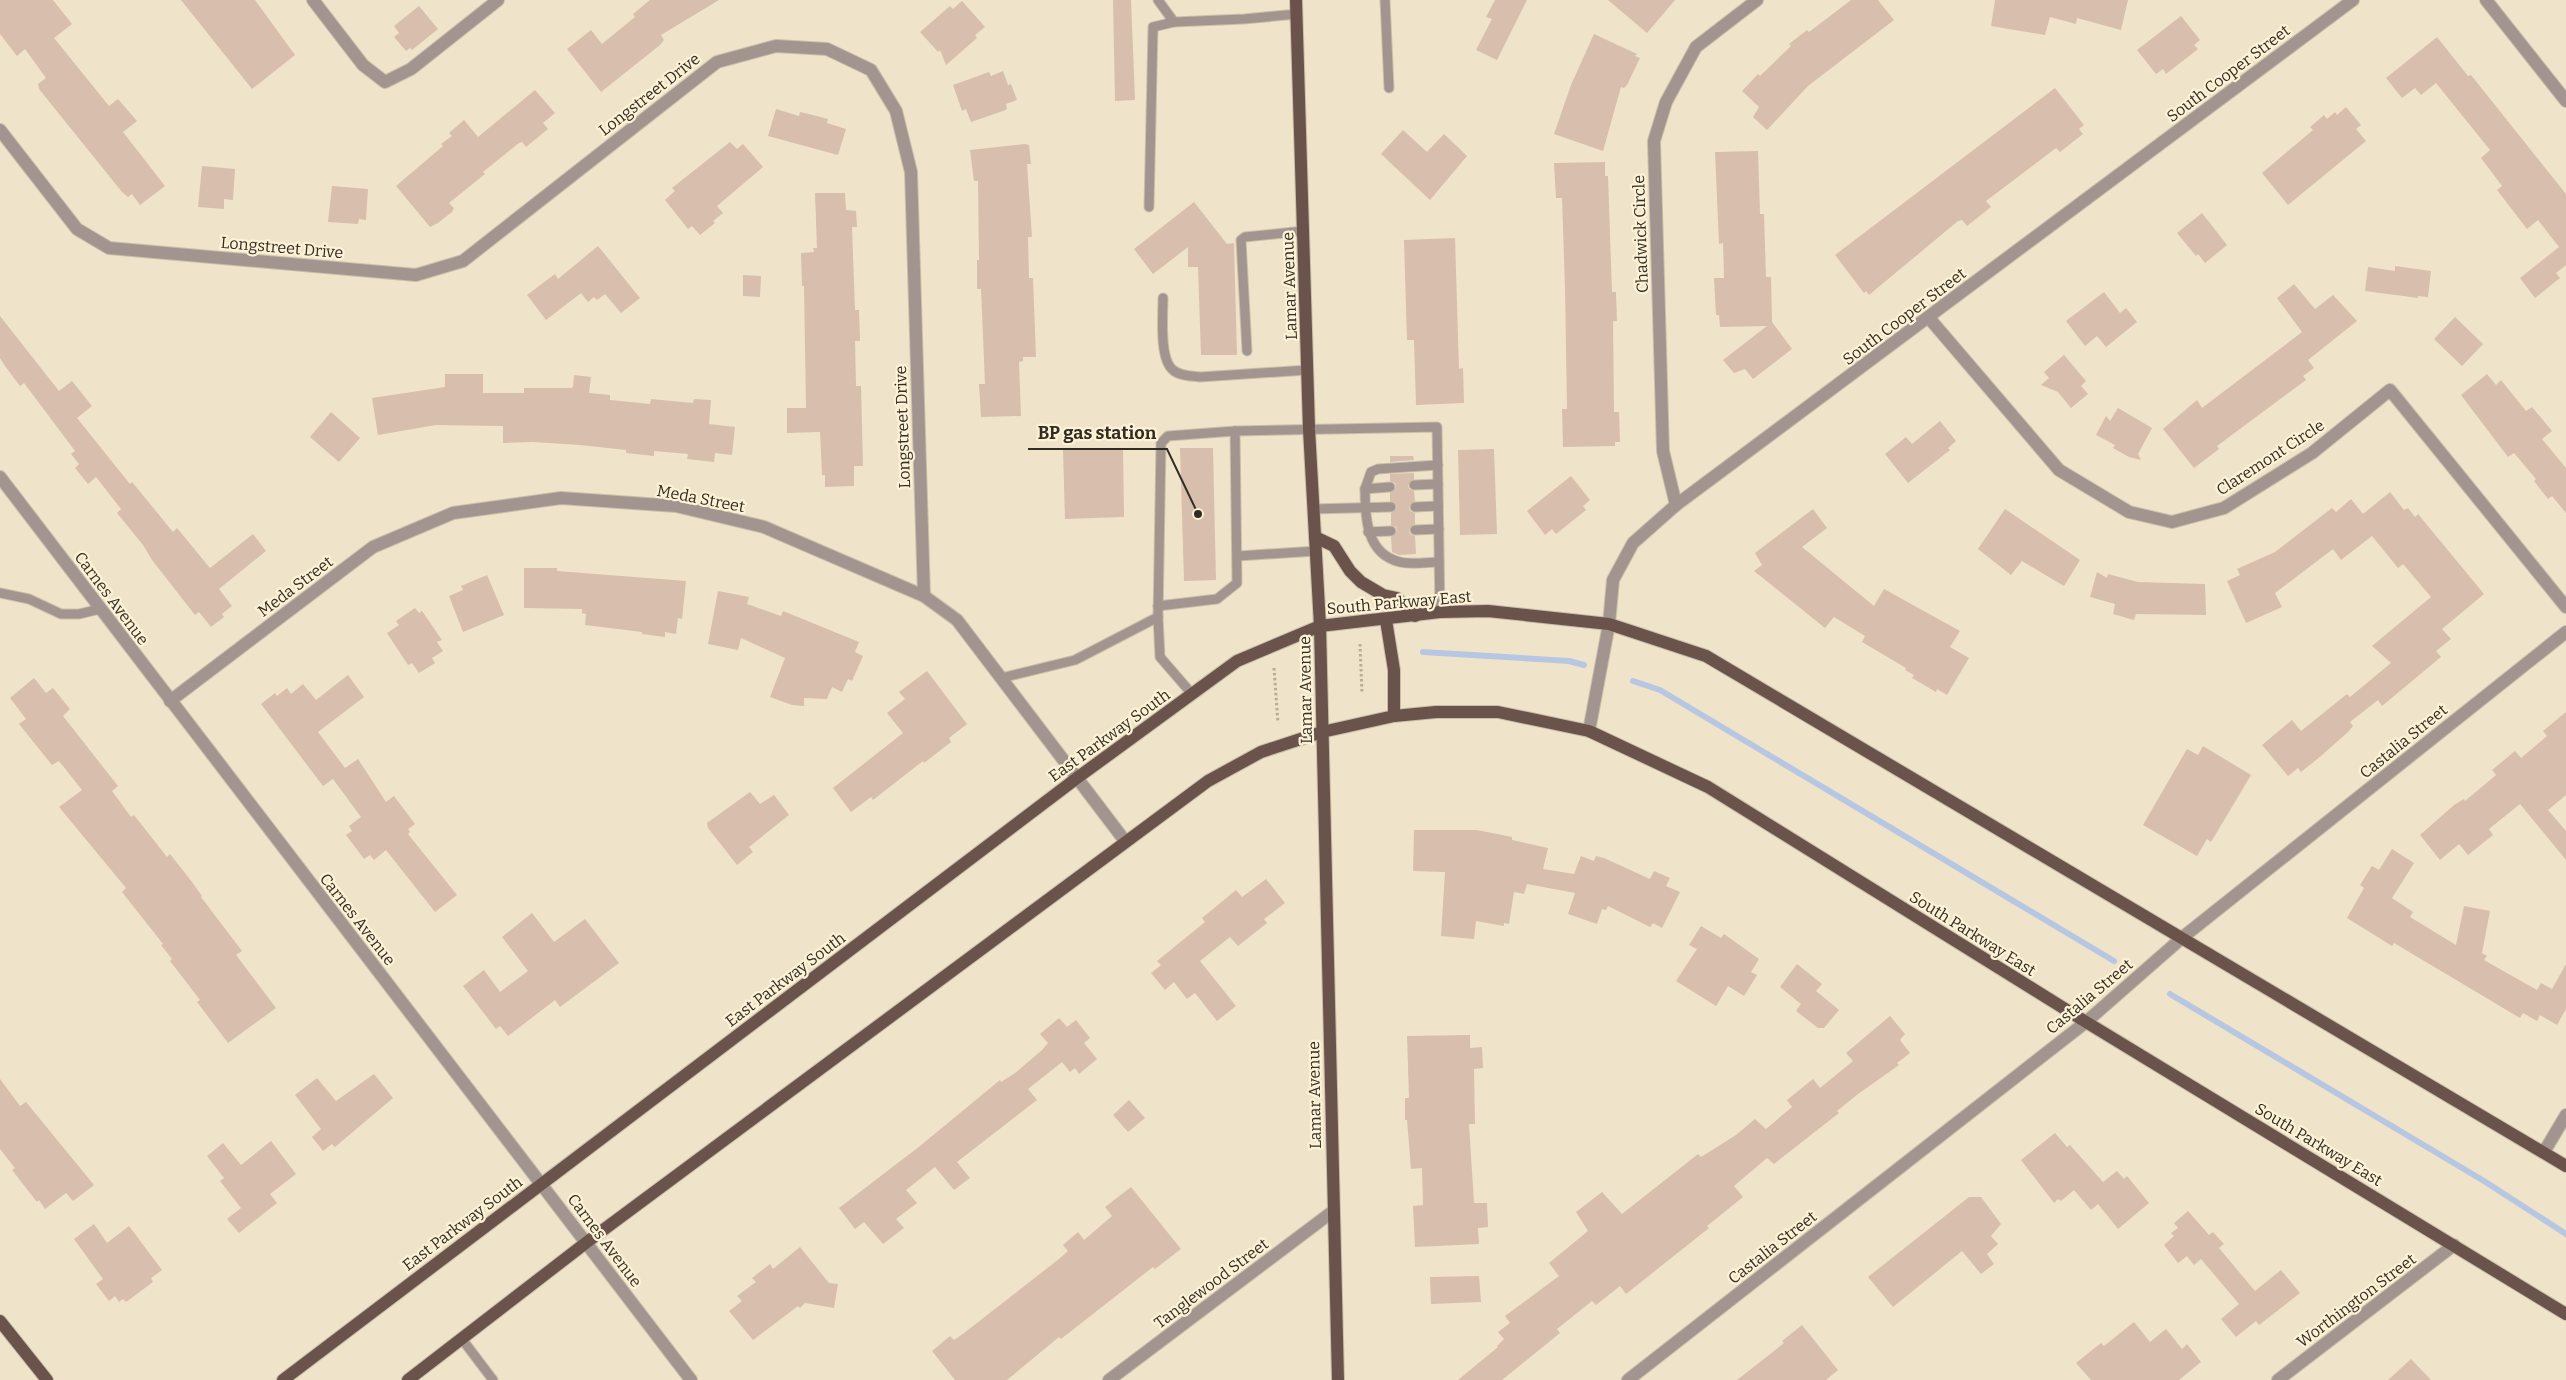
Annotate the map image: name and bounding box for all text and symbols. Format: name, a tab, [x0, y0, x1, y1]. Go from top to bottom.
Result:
street label: South Cooper Street	[2163, 21, 2294, 126]
street label: Longstreet Drive	[595, 49, 704, 140]
street label: Chadwick Circle	[1629, 175, 1652, 293]
street label: Lamar Avenue	[1278, 232, 1301, 340]
street label: Longstreet Drive	[220, 233, 344, 262]
street label: South Cooper Street	[1839, 264, 1970, 369]
street label: Longstreet Drive	[891, 365, 914, 489]
callout: BP gas station	[1028, 416, 1167, 449]
street label: Claremont Circle	[2213, 416, 2328, 499]
text: BP gas station	[1038, 422, 1157, 444]
street label: Meda Street	[655, 481, 747, 516]
street label: Carnes Avenue	[70, 548, 153, 649]
street label: Meda Street	[254, 552, 337, 621]
street label: South Parkway East	[1326, 587, 1472, 618]
street label: Lamar Avenue	[1295, 636, 1316, 744]
street label: East Parkway South	[1045, 685, 1174, 786]
street label: Castalia Street	[2356, 700, 2451, 782]
street label: Carnes Avenue	[316, 869, 399, 969]
street label: South Parkway East	[1906, 887, 2039, 980]
street label: East Parkway South	[722, 928, 849, 1031]
street label: Castalia Street	[2042, 955, 2137, 1038]
street label: Lamar Avenue	[1304, 1041, 1325, 1149]
street label: South Parkway East	[2252, 1099, 2386, 1190]
street label: East Parkway South	[399, 1172, 526, 1275]
street label: Carnes Avenue	[563, 1190, 646, 1291]
street label: Castalia Street	[1724, 1207, 1821, 1288]
street label: Tanglewood Street	[1151, 1234, 1272, 1332]
street label: Worthington Street	[2293, 1249, 2420, 1351]

